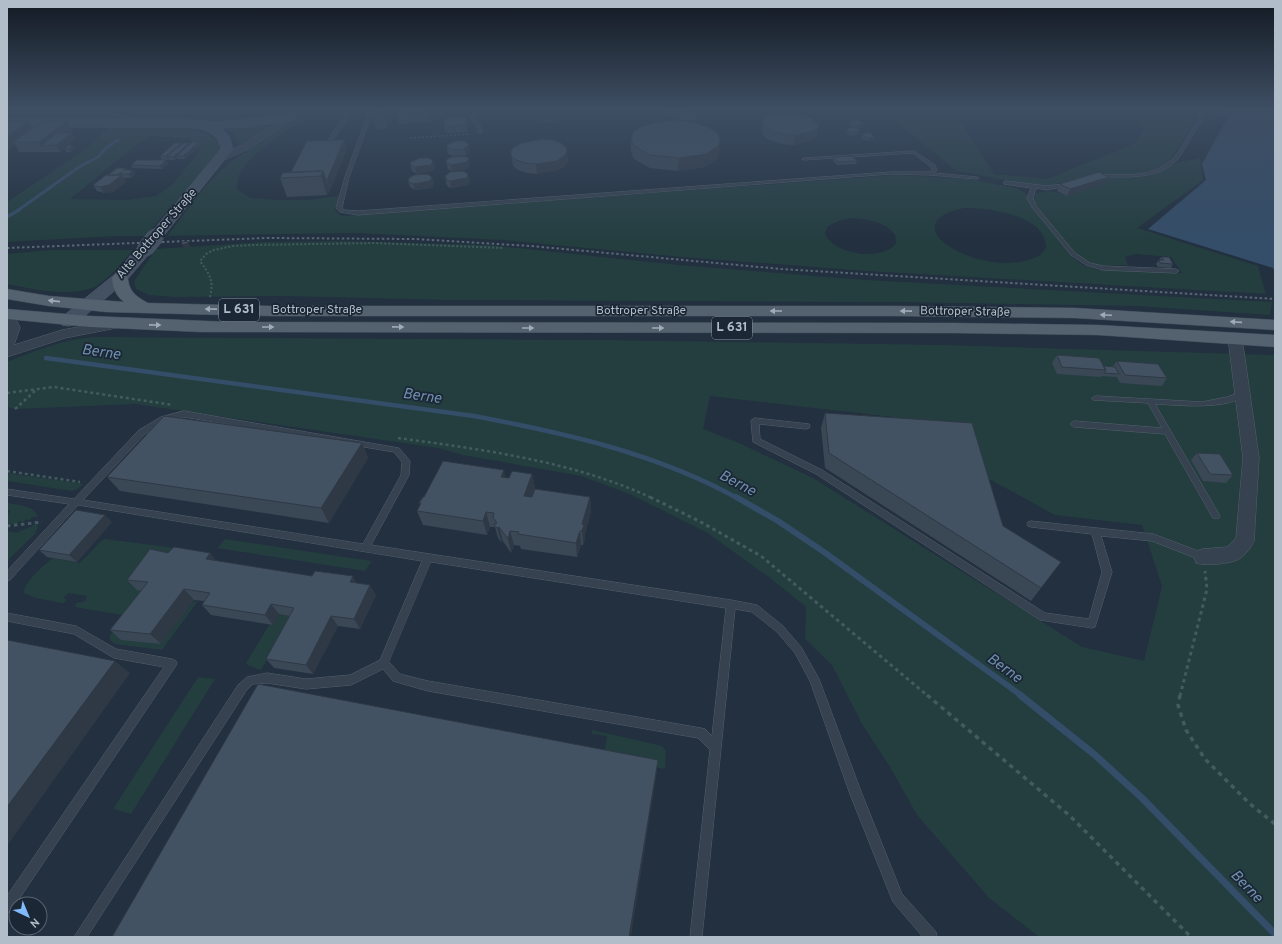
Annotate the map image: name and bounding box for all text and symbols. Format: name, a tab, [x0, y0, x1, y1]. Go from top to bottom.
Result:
street label: Alte Bottroper Straße	[113, 185, 201, 283]
one-way arrow	[48, 298, 60, 304]
road number: L 631	[219, 299, 259, 321]
street label: Bottroper Straße	[272, 302, 362, 318]
street label: Bottroper Straße	[596, 303, 686, 319]
street label: Bottroper Straße	[920, 303, 1010, 321]
one-way arrow	[204, 306, 217, 312]
one-way arrow	[769, 308, 782, 314]
one-way arrow	[899, 308, 912, 314]
one-way arrow	[1100, 311, 1112, 318]
road number: L 631	[712, 317, 752, 339]
one-way arrow	[1230, 319, 1242, 326]
one-way arrow	[149, 322, 162, 328]
one-way arrow	[262, 324, 275, 330]
one-way arrow	[392, 324, 404, 331]
one-way arrow	[522, 325, 535, 331]
one-way arrow	[652, 325, 665, 331]
water label: Berne	[80, 341, 122, 365]
water label: Berne	[401, 385, 443, 409]
water label: Berne	[715, 466, 759, 502]
water label: Berne	[983, 650, 1026, 688]
water label: Berne	[1226, 866, 1267, 908]
north arrow	[8, 896, 48, 936]
text: N	[27, 915, 42, 930]

